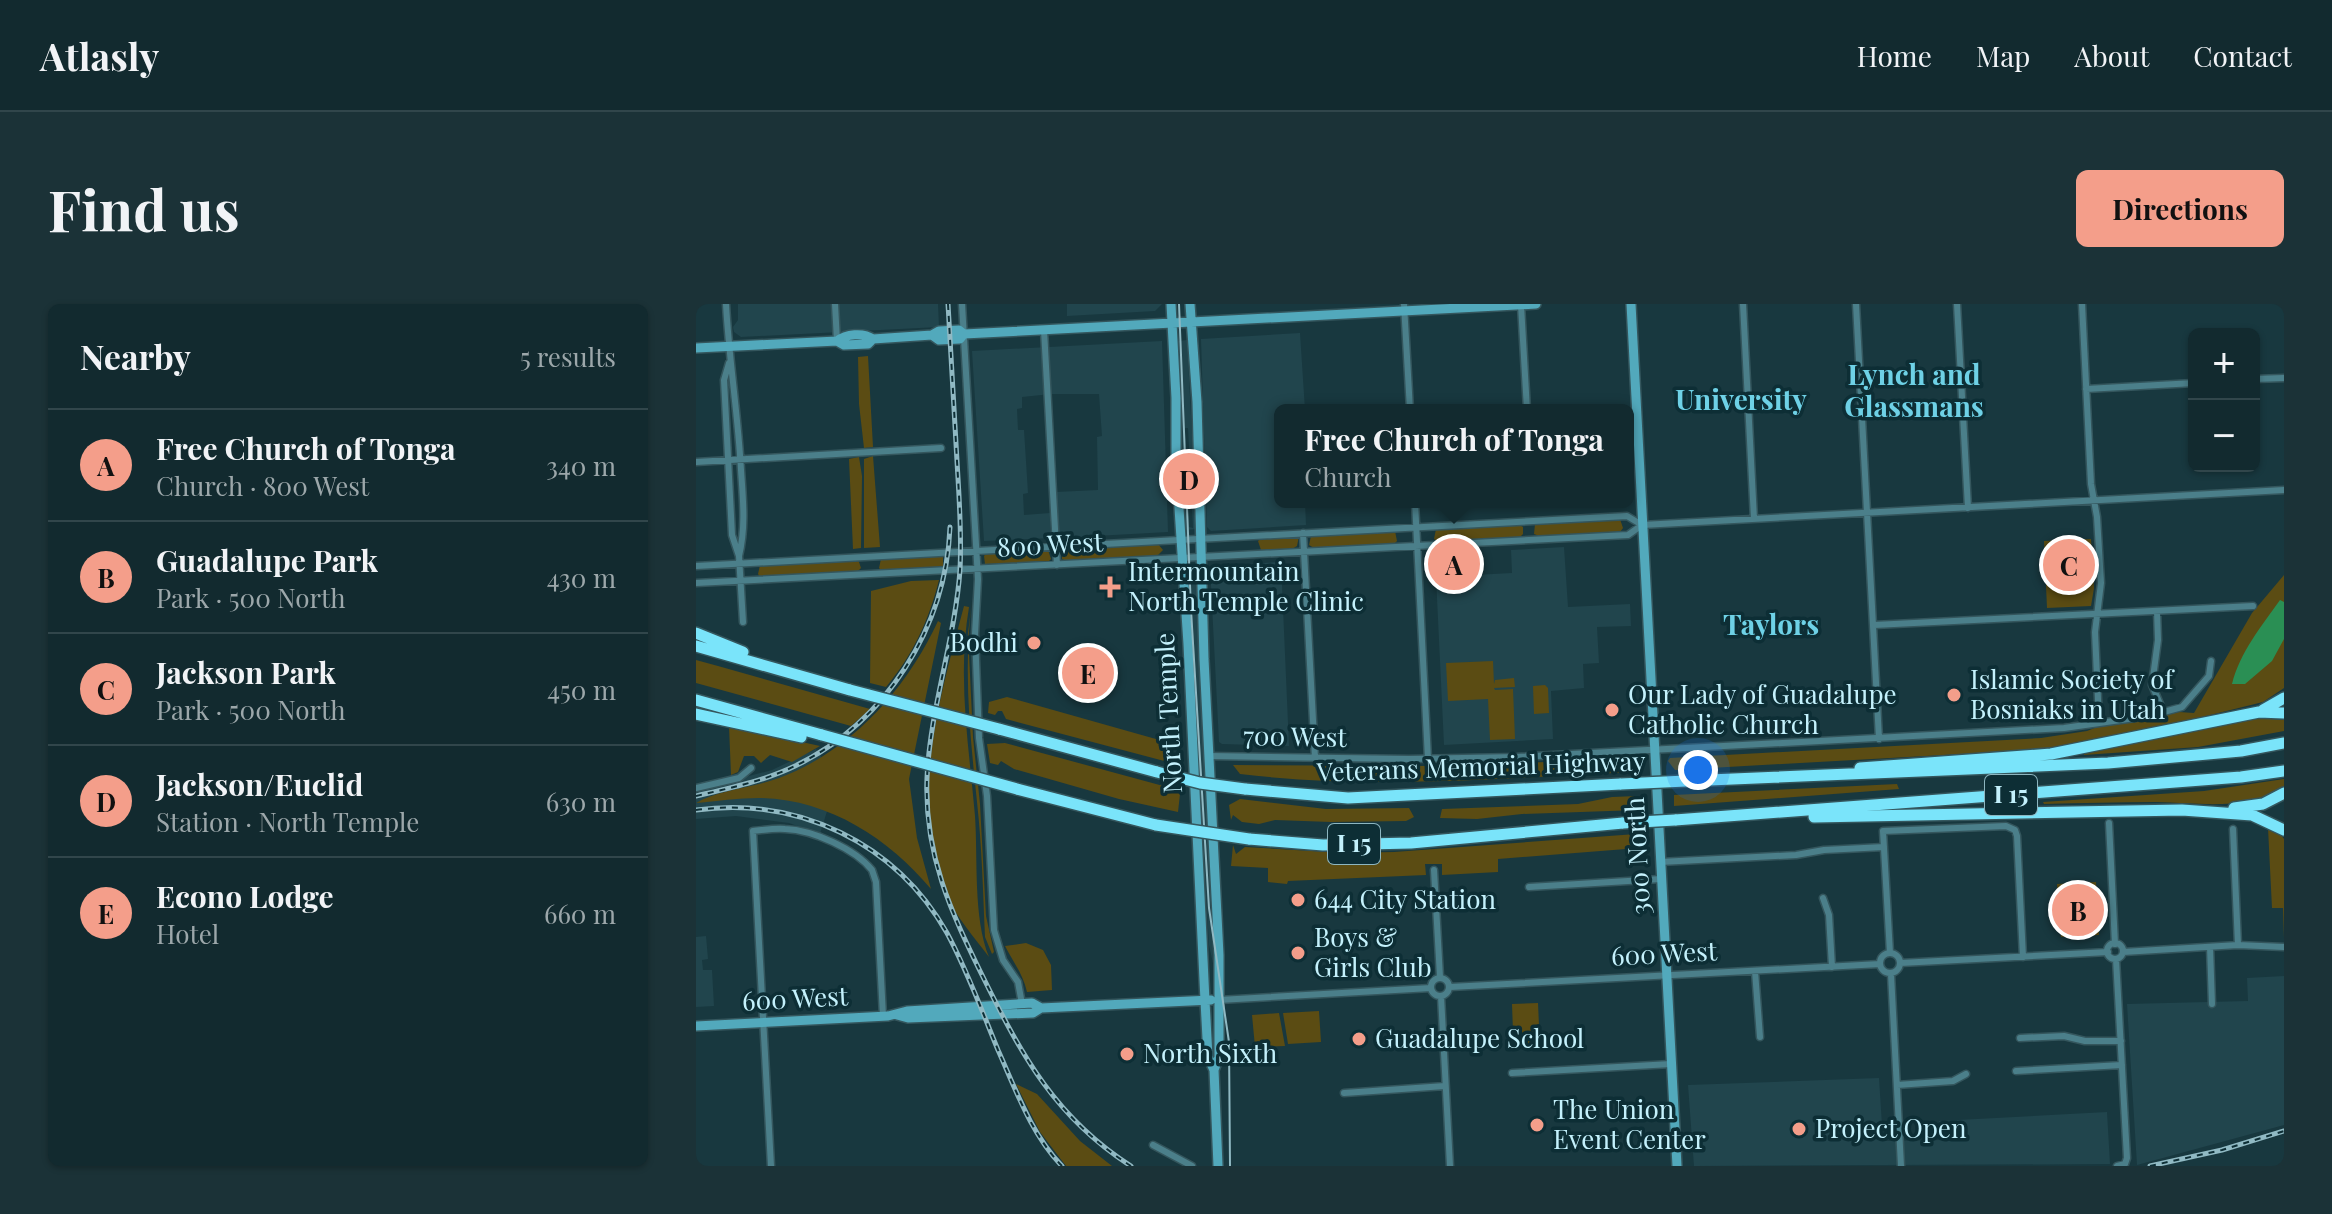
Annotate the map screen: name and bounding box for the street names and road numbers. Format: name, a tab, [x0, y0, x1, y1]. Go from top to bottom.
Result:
street label: 800 West	[996, 523, 1105, 564]
street label: North Temple	[1146, 632, 1189, 794]
street label: 700 West	[1243, 717, 1348, 754]
street label: Veterans Memorial Highway	[1315, 742, 1646, 789]
road number: I 15	[1985, 775, 2037, 815]
street label: 300 North	[1616, 796, 1657, 916]
road number: I 15	[1328, 824, 1380, 864]
street label: 600 West	[1610, 932, 1719, 973]
street label: 600 West	[741, 977, 850, 1018]

